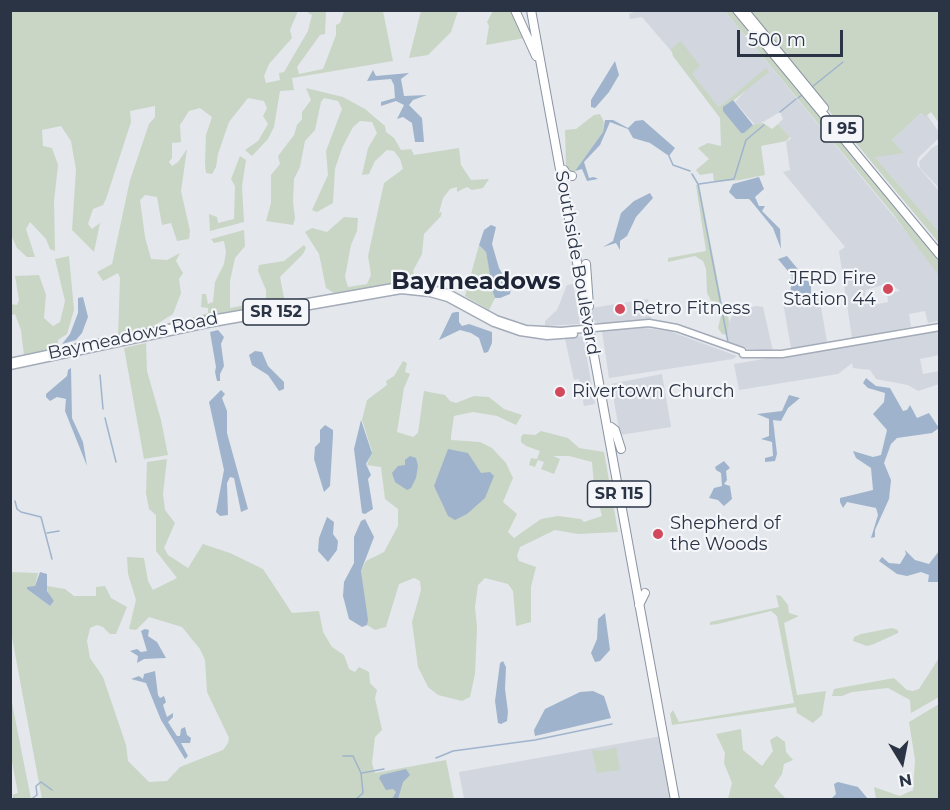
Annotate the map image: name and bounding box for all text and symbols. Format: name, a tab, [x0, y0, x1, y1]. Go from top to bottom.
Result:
scale bar	[740, 18, 846, 56]
text: 500 m	[748, 29, 806, 51]
road number: I 95	[821, 116, 863, 142]
street label: Southside Boulevard	[550, 169, 604, 357]
district label: Baymeadows	[391, 268, 561, 296]
place label: JFRD Fire Station 44	[783, 268, 876, 310]
marker: JFRD Fire Station 44	[881, 282, 895, 296]
place label: Retro Fitness	[632, 298, 750, 320]
road number: SR 152	[243, 299, 309, 325]
marker: Retro Fitness	[613, 302, 627, 316]
street label: Baymeadows Road	[46, 307, 220, 365]
place label: Rivertown Church	[572, 381, 735, 403]
marker: Rivertown Church	[553, 385, 567, 399]
road number: SR 115	[588, 481, 650, 507]
place label: Shepherd of the Woods	[670, 513, 781, 556]
marker: Shepherd of the Woods	[651, 527, 665, 541]
north arrow	[872, 732, 932, 792]
text: N	[897, 770, 913, 791]

